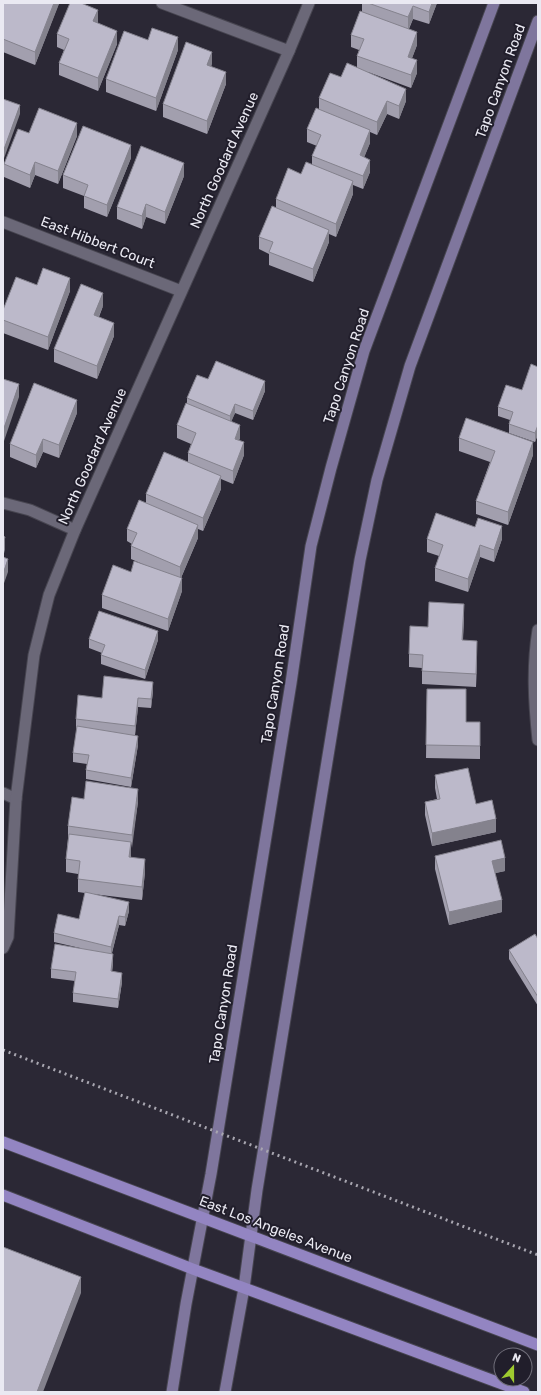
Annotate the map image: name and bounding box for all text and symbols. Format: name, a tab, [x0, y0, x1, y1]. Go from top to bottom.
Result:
street label: Tapo Canyon Road	[472, 22, 529, 141]
street label: North Goodard Avenue	[187, 89, 262, 231]
street label: East Hibbert Court	[38, 213, 158, 272]
street label: Tapo Canyon Road	[320, 306, 373, 426]
street label: North Goodard Avenue	[55, 385, 130, 527]
street label: Tapo Canyon Road	[258, 623, 293, 745]
street label: Tapo Canyon Road	[206, 943, 241, 1065]
street label: East Los Angeles Avenue	[197, 1192, 355, 1267]
north arrow	[493, 1347, 533, 1387]
text: N	[510, 1351, 523, 1366]

